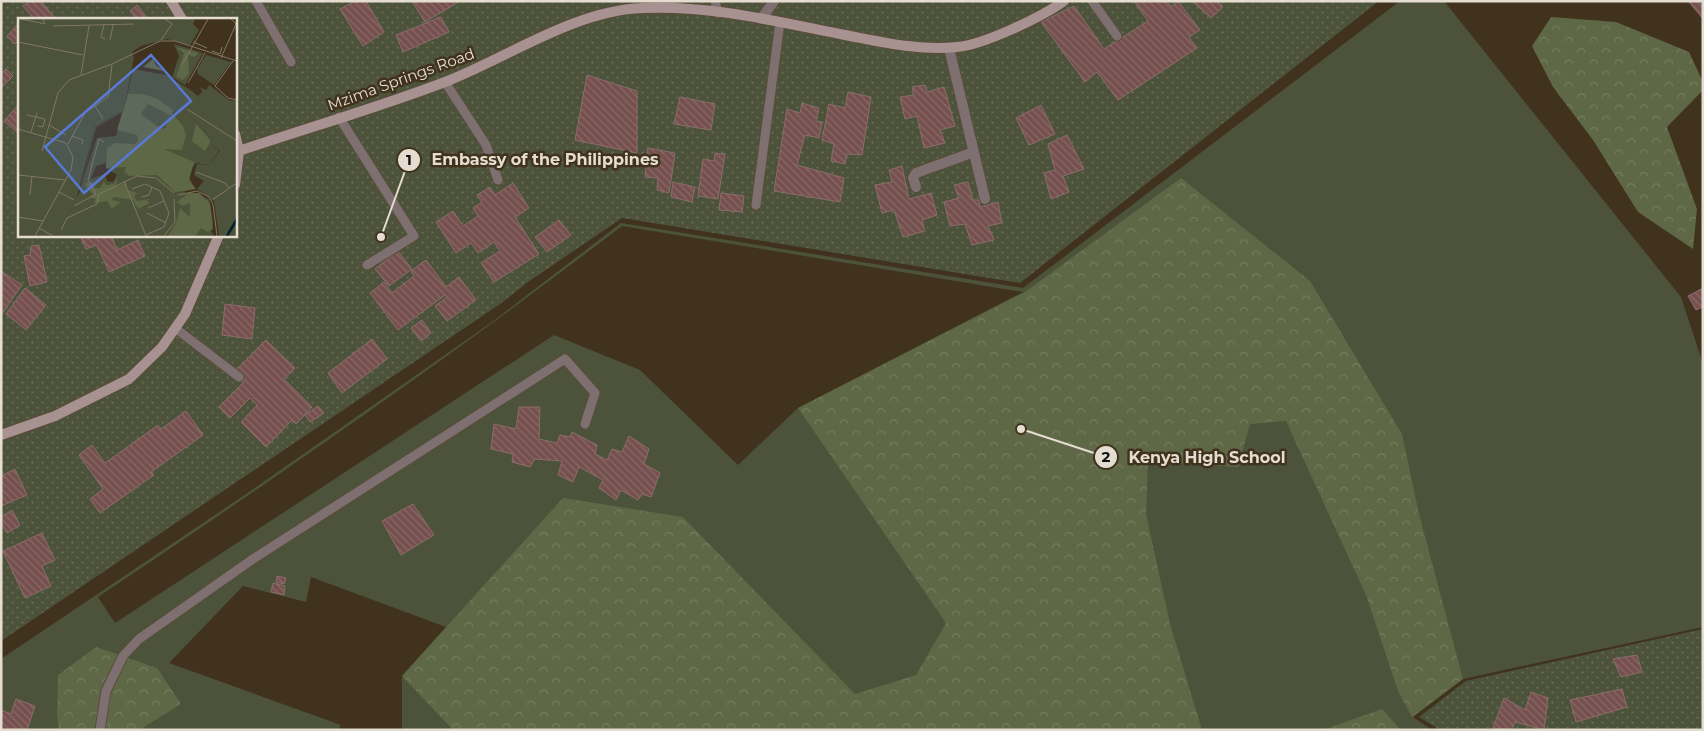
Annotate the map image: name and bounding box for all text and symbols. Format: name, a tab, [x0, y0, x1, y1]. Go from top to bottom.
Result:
inset map	[18, 18, 236, 236]
street label: Mzima Springs Road	[325, 44, 477, 114]
callout: Embassy of the Philippines	[397, 144, 669, 175]
text: 1	[406, 150, 412, 169]
text: Embassy of the Philippines	[431, 150, 659, 169]
callout: Kenya High School	[1094, 441, 1296, 472]
text: 2	[1102, 447, 1111, 466]
text: Kenya High School	[1128, 448, 1286, 467]

